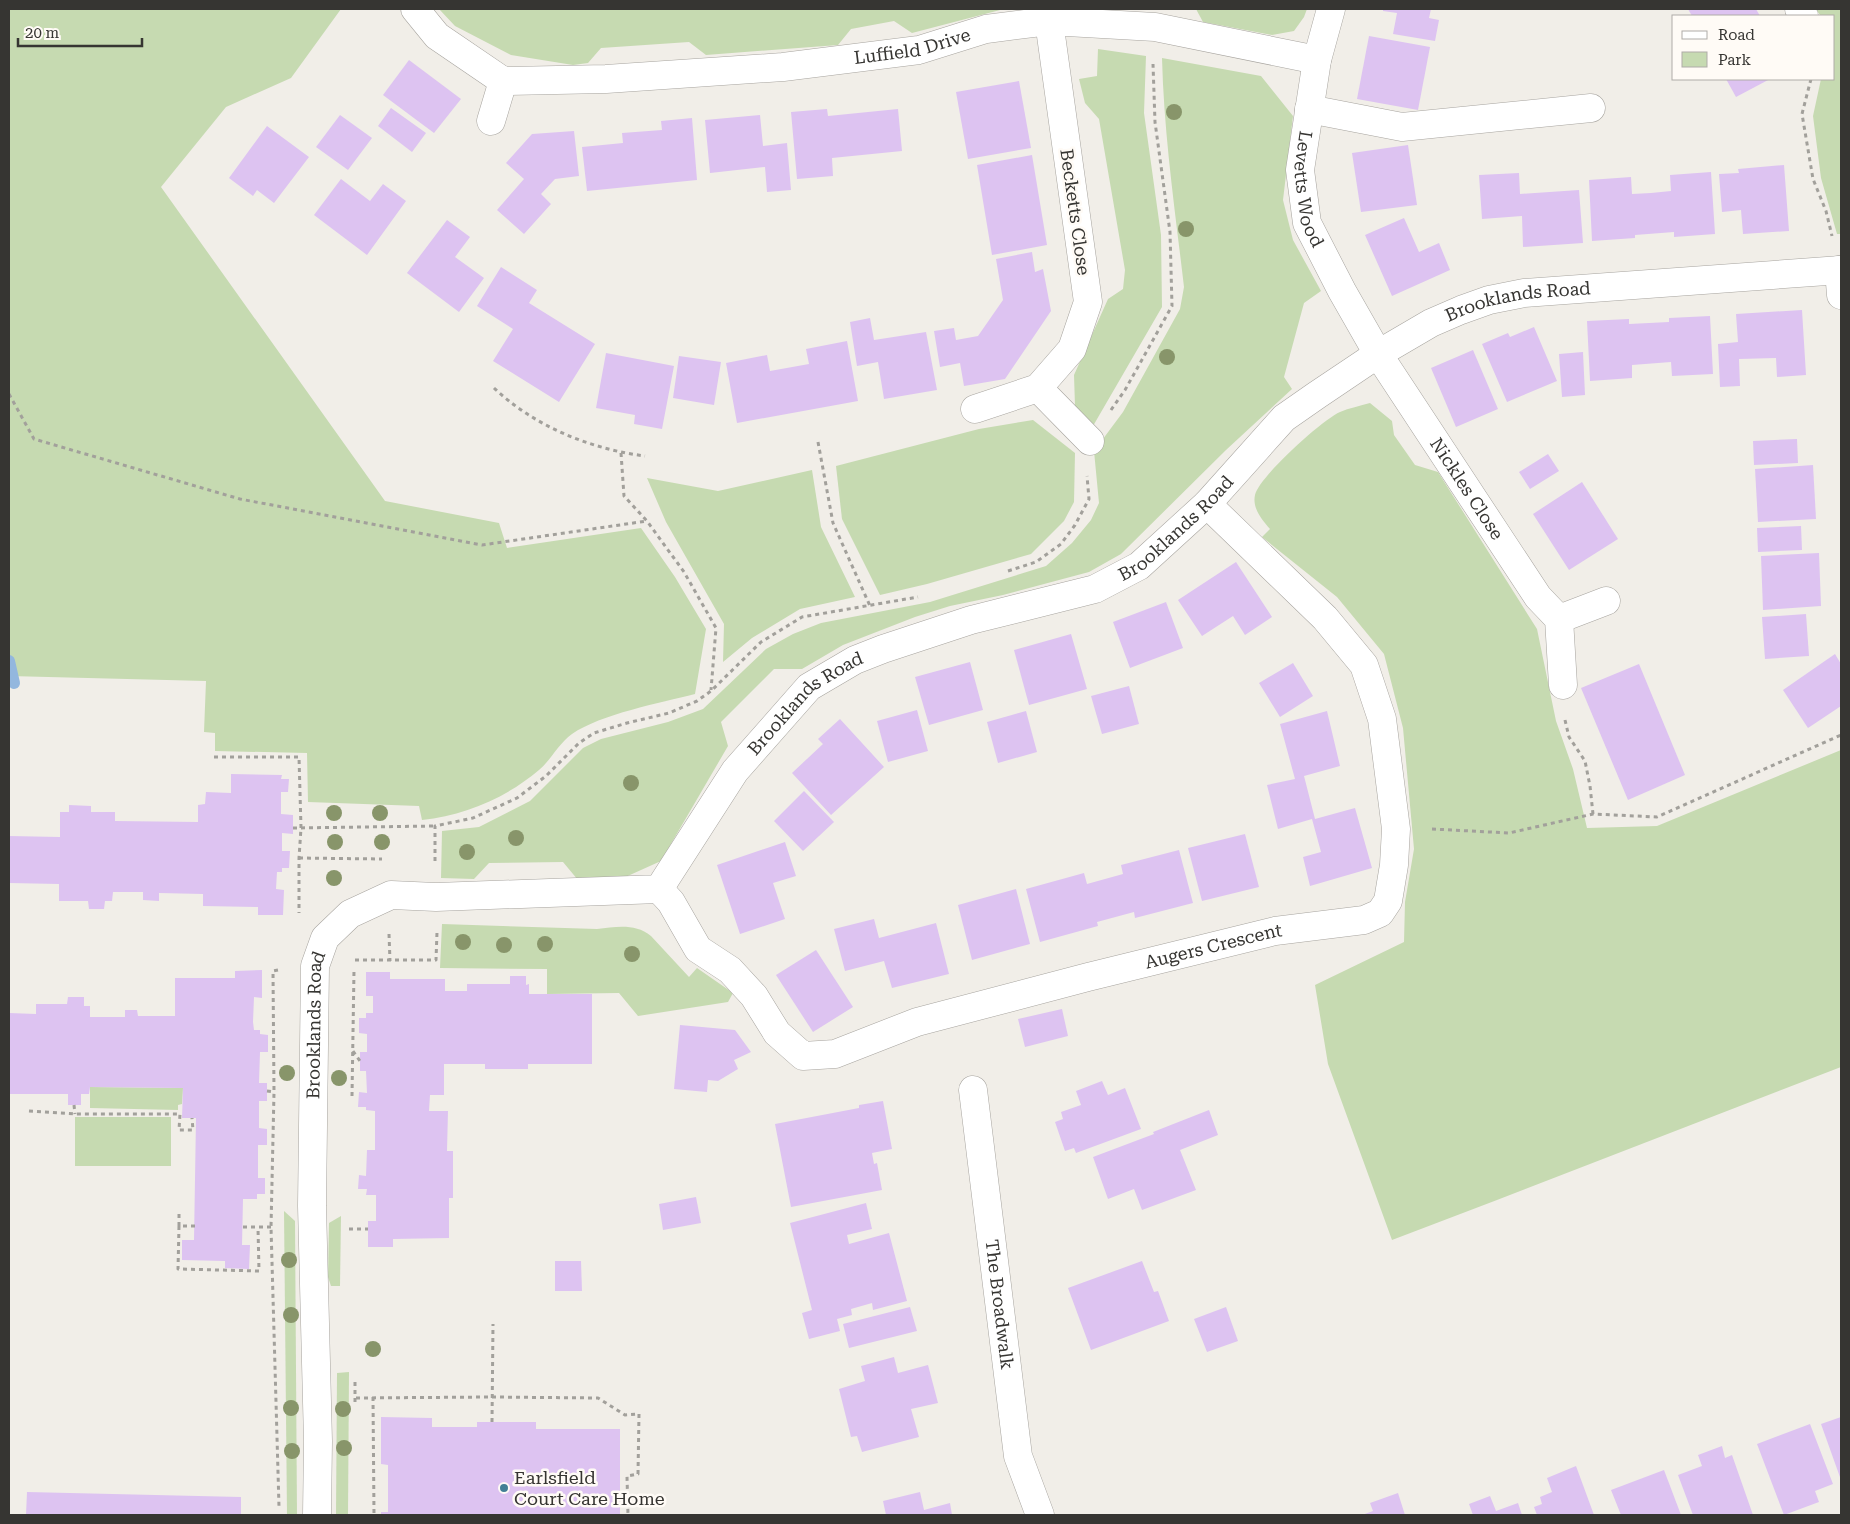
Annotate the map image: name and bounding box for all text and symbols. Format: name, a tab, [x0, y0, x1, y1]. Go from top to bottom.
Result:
scale bar	[18, 15, 141, 47]
legend	[1672, 15, 1835, 80]
text: 20 m	[25, 24, 60, 42]
street label: Luffield Drive	[853, 24, 973, 68]
text: Road	[1718, 26, 1755, 44]
text: Park	[1718, 51, 1752, 69]
street label: Levetts Wood	[1290, 129, 1329, 251]
street label: Becketts Close	[1056, 147, 1095, 277]
street label: Brooklands Road	[1442, 277, 1592, 326]
street label: Nickles Close	[1426, 434, 1508, 543]
street label: Brooklands Road	[1115, 471, 1238, 585]
street label: Brooklands Road	[743, 647, 866, 759]
street label: Augers Crescent	[1143, 919, 1283, 973]
street label: Brooklands Road	[302, 948, 330, 1099]
street label: The Broadwalk	[981, 1238, 1018, 1371]
place label: Earlsfield Court Care Home	[514, 1467, 665, 1509]
marker: Earlsfield Court Care Home	[498, 1482, 510, 1494]

